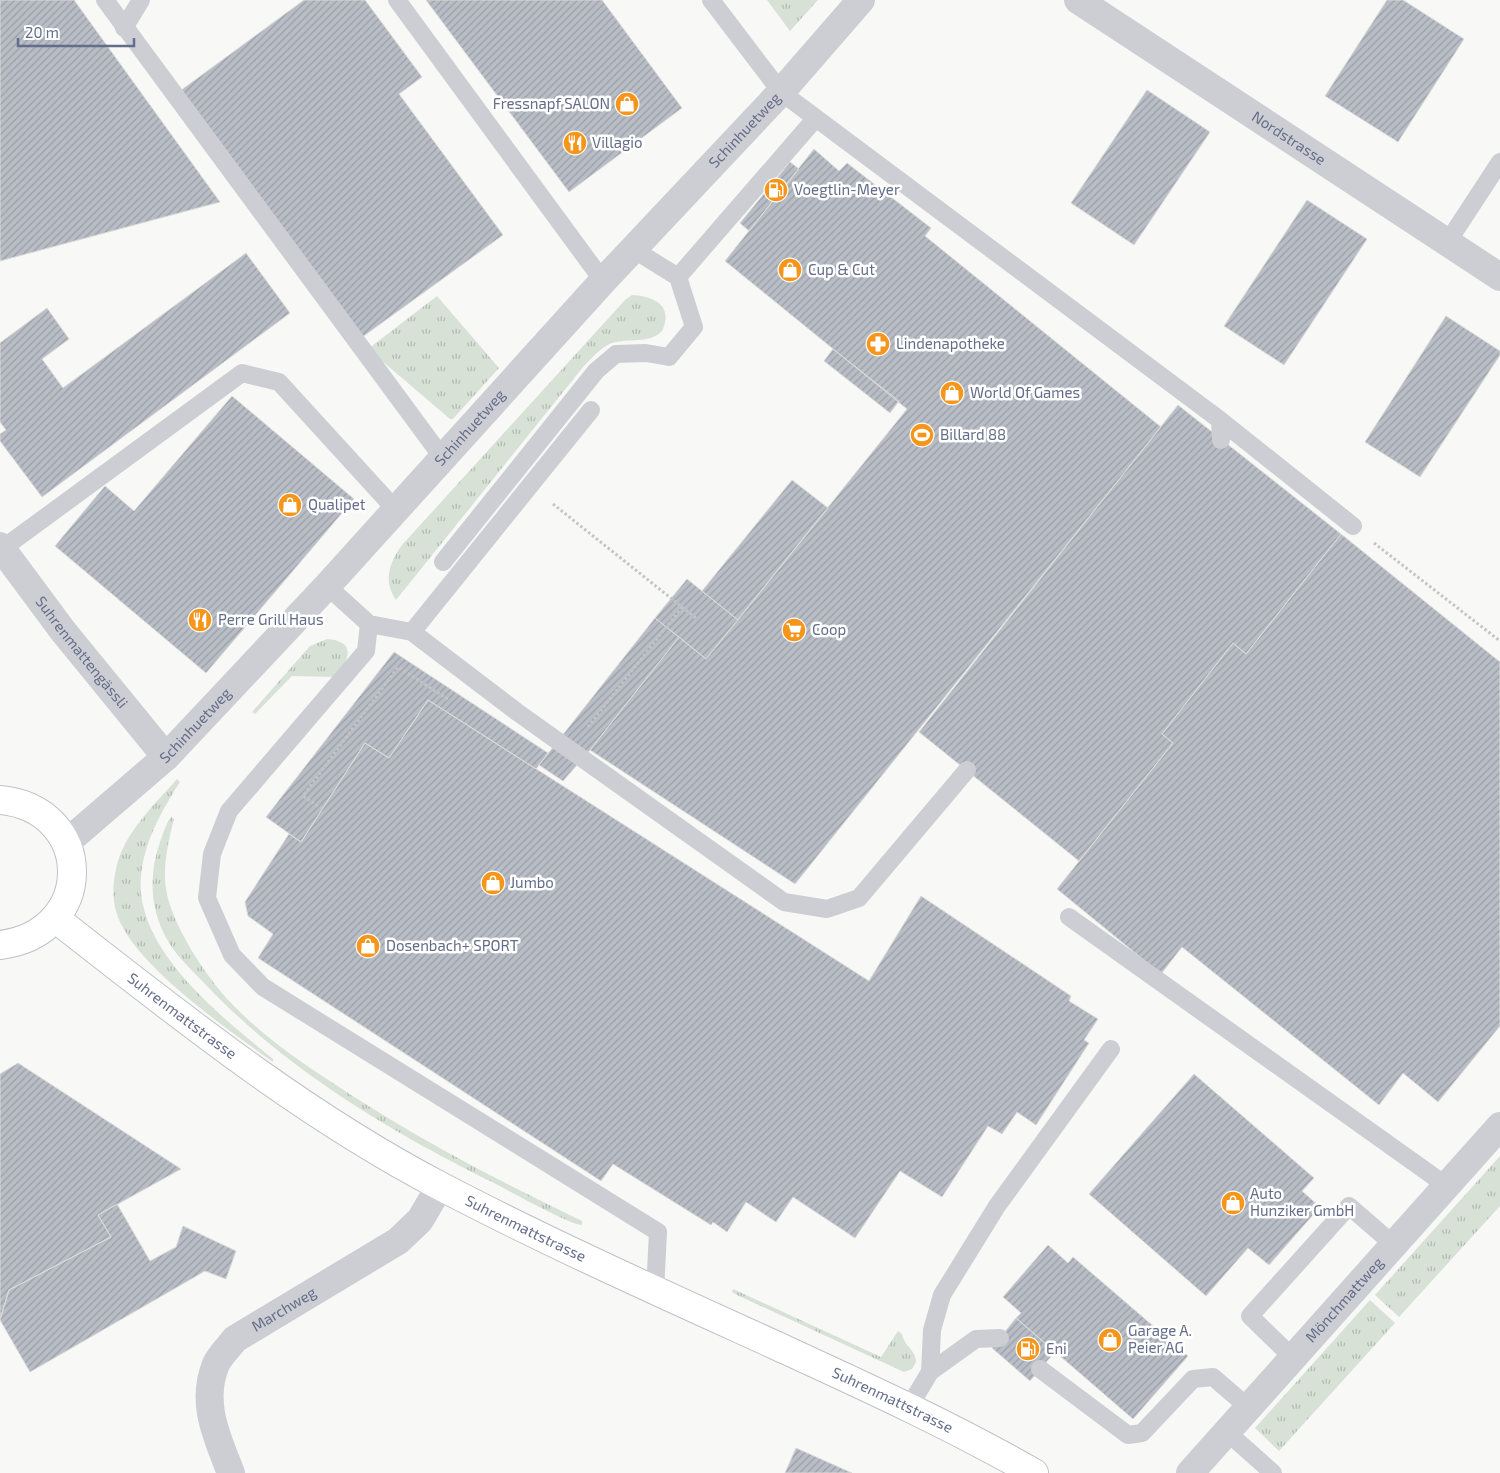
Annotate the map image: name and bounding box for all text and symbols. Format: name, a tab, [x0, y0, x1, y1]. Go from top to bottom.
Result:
scale bar	[18, 15, 134, 47]
text: 20 m	[25, 23, 59, 41]
street label: Schinhuetweg	[704, 88, 784, 171]
shop icon: Fressnapf SALON	[614, 91, 640, 117]
place label: Fressnapf SALON	[493, 94, 610, 112]
street label: Nordstrasse	[1249, 107, 1329, 168]
restaurant icon: Villagio	[562, 130, 588, 156]
place label: Villagio	[592, 133, 643, 151]
fuel station icon: Voegtlin-Meyer	[763, 177, 789, 203]
place label: Voegtlin-Meyer	[794, 180, 900, 198]
shop icon: Cup & Cut	[777, 257, 803, 283]
place label: Cup & Cut	[808, 260, 875, 278]
pharmacy icon: Lindenapotheke	[865, 331, 891, 357]
place label: Lindenapotheke	[896, 334, 1005, 352]
shop icon: World Of Games	[939, 380, 965, 406]
place label: World Of Games	[970, 383, 1080, 401]
street label: Schinhuetweg	[430, 385, 509, 469]
sports icon: Billard 88	[909, 422, 935, 448]
place label: Billard 88	[940, 425, 1006, 443]
shop icon: Qualipet	[277, 492, 303, 518]
place label: Qualipet	[308, 495, 366, 514]
street label: Suhrenmattengässli	[32, 592, 132, 711]
restaurant icon: Perre Grill Haus	[187, 607, 213, 633]
place label: Perre Grill Haus	[218, 610, 324, 628]
supermarket icon: Coop	[781, 617, 807, 643]
place label: Coop	[812, 620, 846, 638]
street label: Schinhuetweg	[155, 683, 235, 767]
shop icon: Jumbo	[480, 870, 506, 896]
place label: Jumbo	[510, 873, 554, 891]
shop icon: Dosenbach+ SPORT	[355, 933, 381, 959]
place label: Dosenbach+ SPORT	[386, 936, 519, 954]
street label: Suhrenmattstrasse	[124, 968, 241, 1062]
place label: Auto Hunziker GmbH	[1250, 1184, 1354, 1219]
shop icon: Auto Hunziker GmbH	[1220, 1190, 1246, 1216]
street label: Suhrenmattstrasse	[463, 1191, 589, 1265]
street label: Mönchmattweg	[1301, 1253, 1387, 1346]
street label: Marchweg	[248, 1282, 320, 1335]
place label: Garage A. Peier AG	[1128, 1321, 1192, 1356]
shop icon: Garage A. Peier AG	[1097, 1327, 1123, 1353]
fuel station icon: Eni	[1015, 1336, 1041, 1362]
place label: Eni	[1046, 1339, 1067, 1357]
street label: Suhrenmattstrasse	[830, 1363, 956, 1436]

